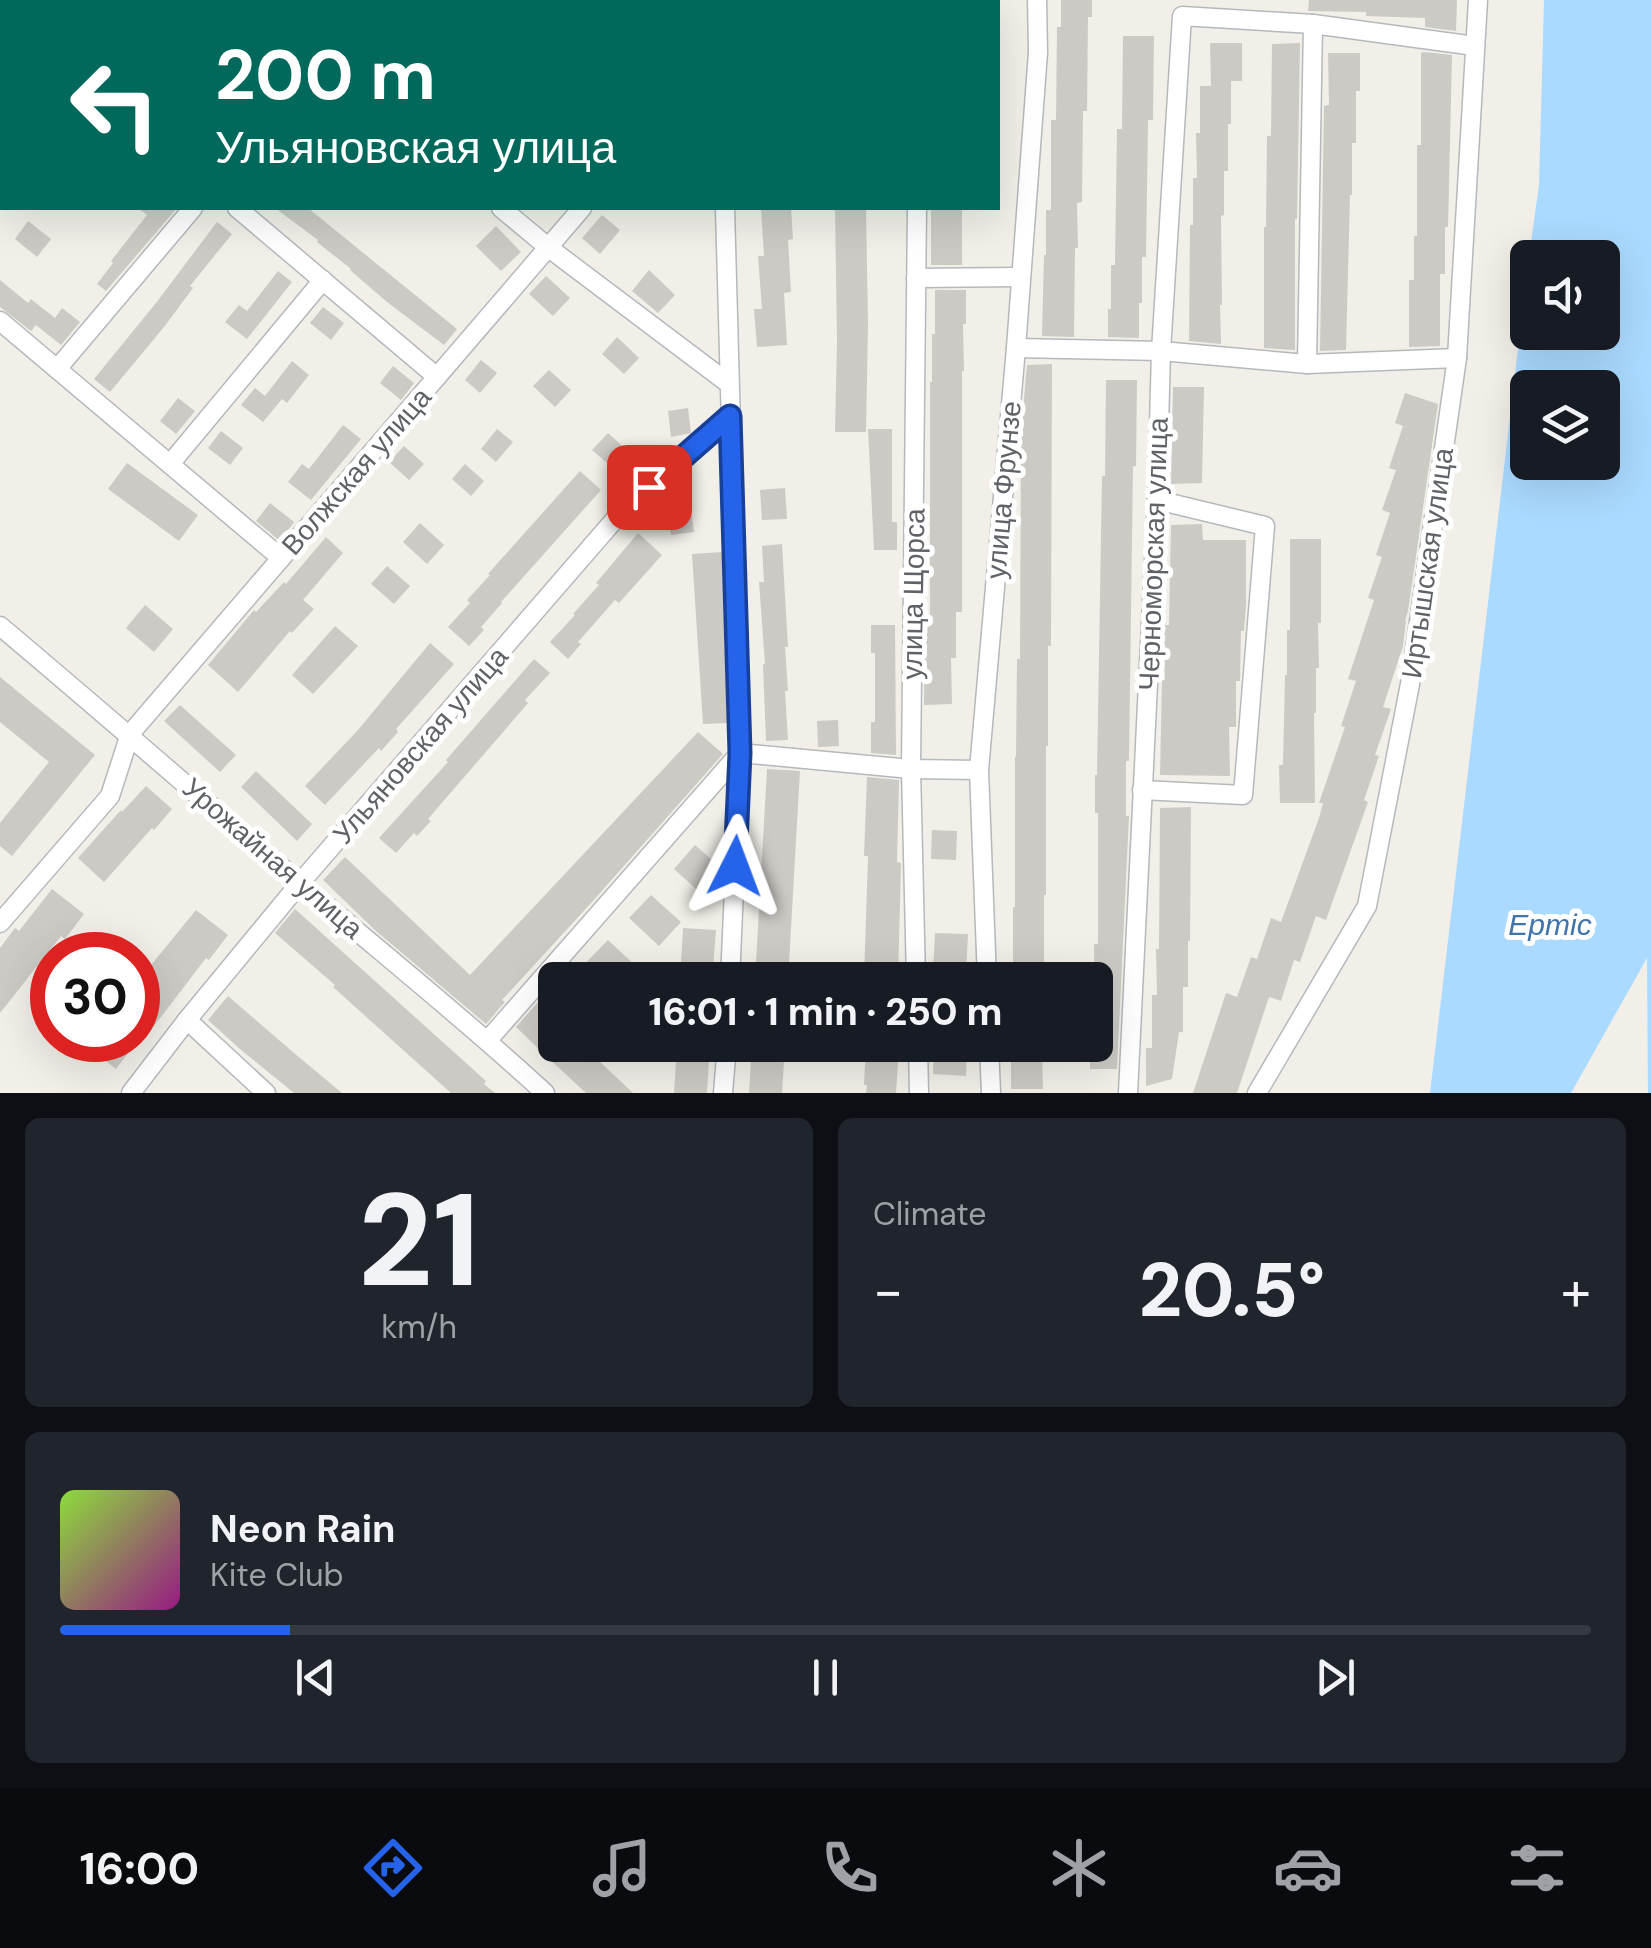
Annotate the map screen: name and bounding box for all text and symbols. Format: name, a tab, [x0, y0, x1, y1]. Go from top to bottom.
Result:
text: 200 m	[215, 30, 436, 121]
icon: left	[50, 40, 180, 170]
text: Ульяновская улица	[215, 118, 616, 177]
map controls	[1510, 240, 1620, 480]
button: sound	[1510, 240, 1620, 350]
button: layers	[1510, 370, 1620, 480]
street label: Волжская улица	[273, 379, 440, 563]
street label: улица Фрунзе	[977, 400, 1030, 581]
street label: Черноморская улица	[1130, 416, 1177, 691]
pin	[607, 445, 692, 530]
street label: Иртышская улица	[1393, 445, 1462, 681]
icon: arrive	[622, 460, 677, 515]
street label: улица Щорса	[894, 508, 934, 680]
street label: Ульяновская улица	[325, 639, 516, 852]
street label: Урожайная улица	[175, 770, 371, 947]
position arrow	[683, 814, 787, 918]
water label: Ертіс	[1508, 905, 1592, 944]
speed limit sign: 30	[30, 932, 160, 1062]
text: 16:01 · 1 min · 250 m	[649, 987, 1002, 1037]
text: 21	[358, 1156, 480, 1325]
text: Climate	[873, 1193, 987, 1235]
text: 20.5°	[1139, 1242, 1325, 1339]
text: −	[873, 1255, 903, 1327]
text: +	[1561, 1255, 1591, 1327]
text: km/h	[381, 1306, 457, 1348]
text: Neon Rain	[210, 1504, 395, 1554]
text: Kite Club	[210, 1554, 344, 1596]
icon: previous	[288, 1650, 343, 1705]
icon: pause	[798, 1650, 853, 1705]
icon: next	[1308, 1650, 1363, 1705]
icon: directions	[358, 1833, 428, 1903]
icon: music	[587, 1833, 657, 1903]
icon: phone	[815, 1833, 885, 1903]
icon: climate	[1044, 1833, 1114, 1903]
icon: car	[1273, 1833, 1343, 1903]
icon: filters	[1502, 1833, 1572, 1903]
text: 16:00	[79, 1839, 199, 1898]

